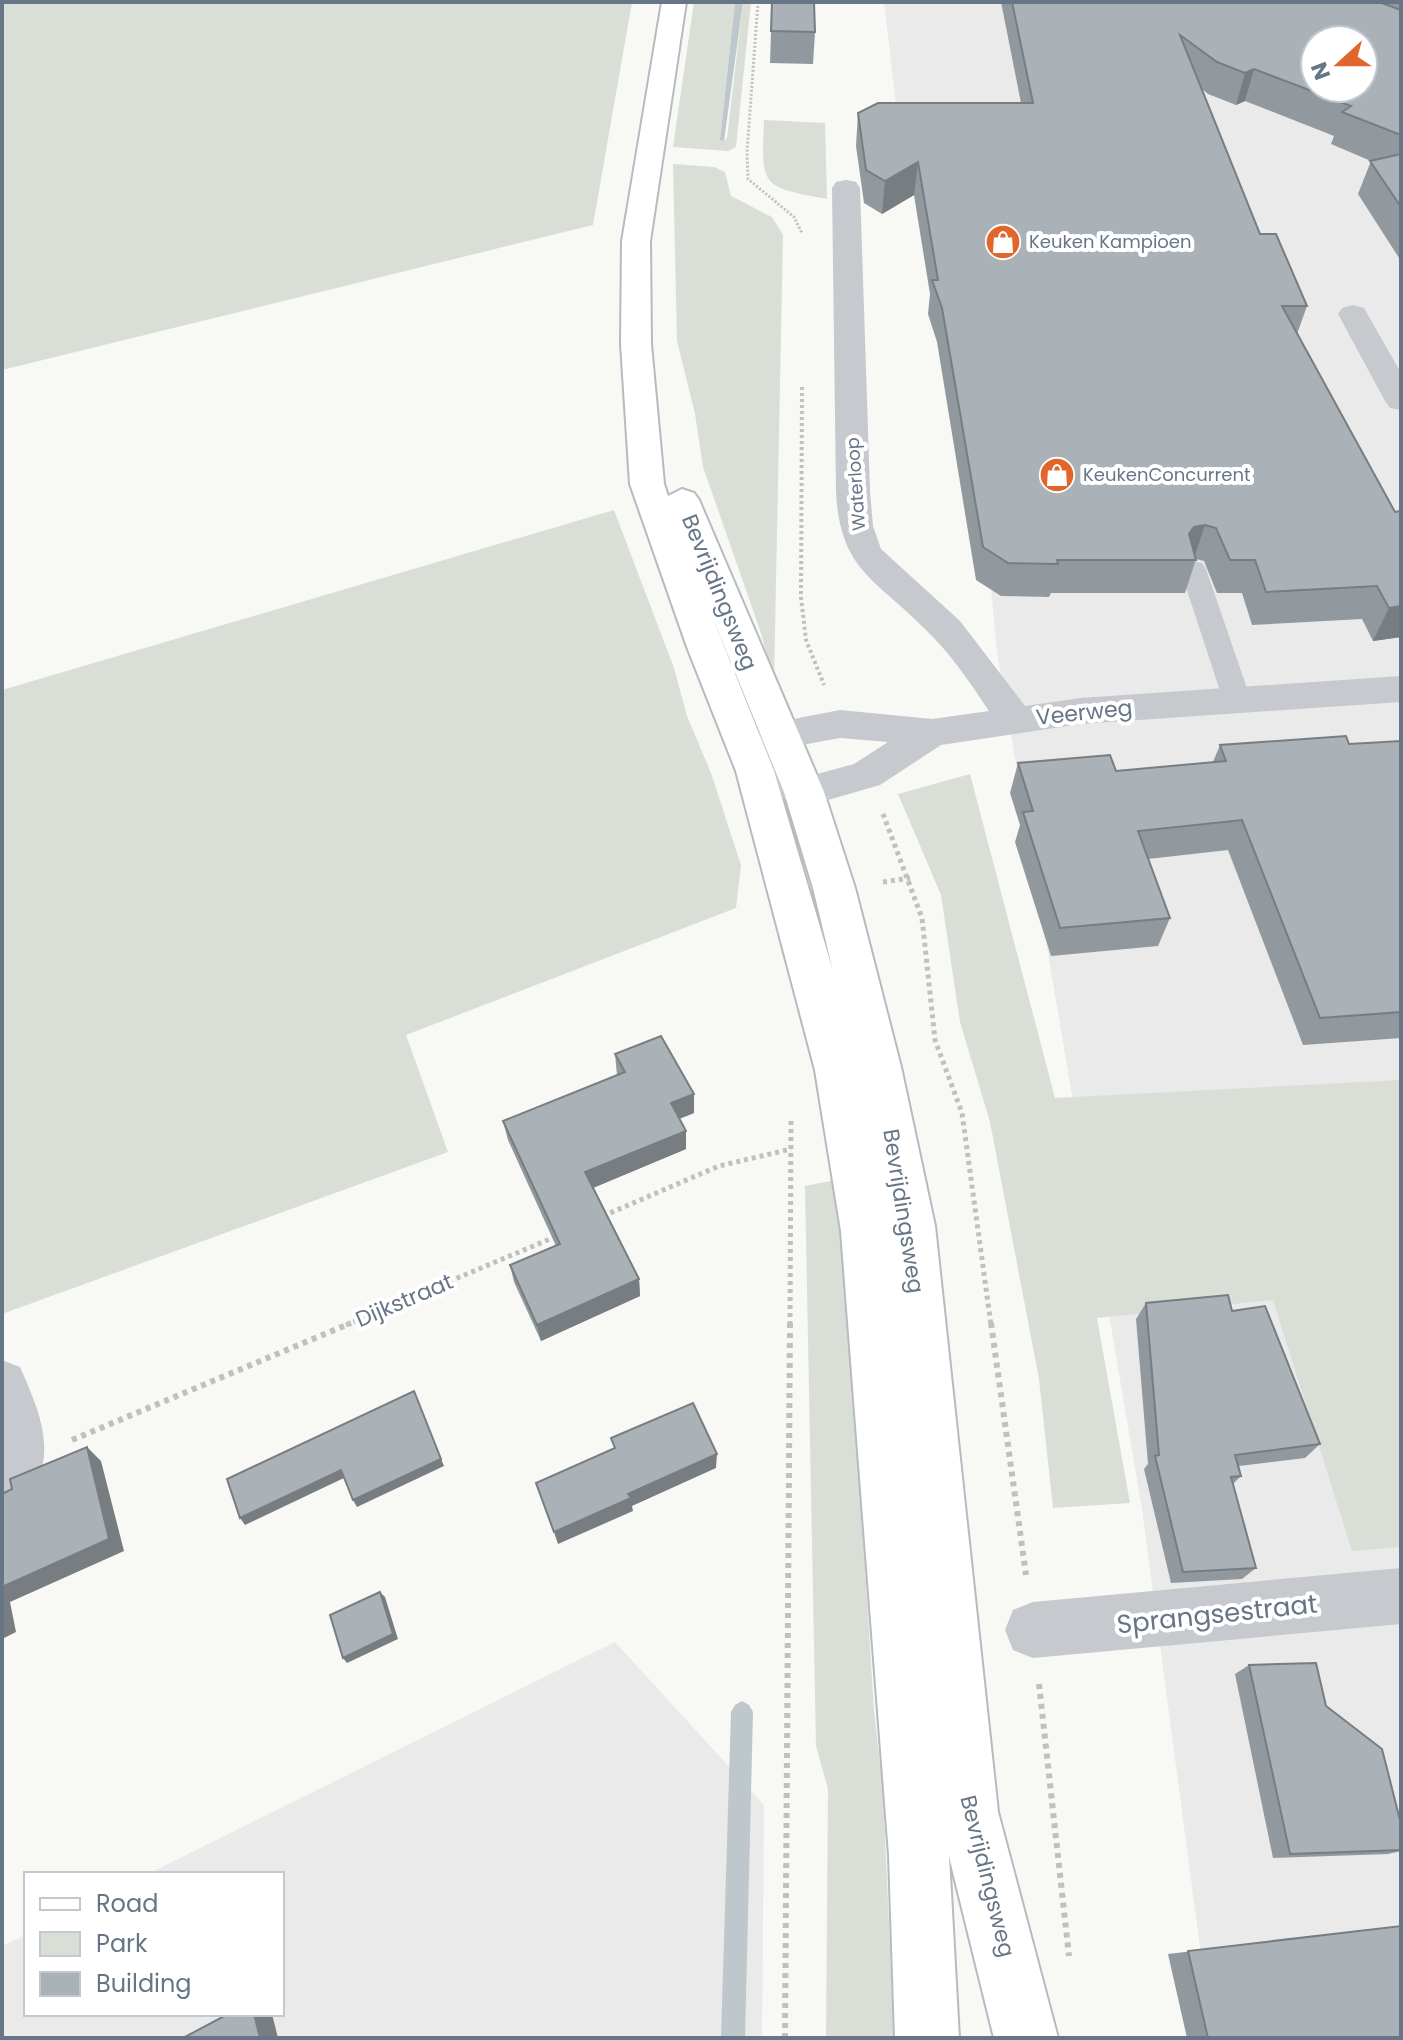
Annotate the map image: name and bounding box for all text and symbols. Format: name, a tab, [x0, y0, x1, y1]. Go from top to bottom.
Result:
north arrow	[1299, 24, 1379, 104]
text: N	[1303, 58, 1338, 84]
shop icon: Keuken Kampioen	[984, 223, 1022, 261]
place label: Keuken Kampioen	[1029, 229, 1192, 254]
street label: Waterloop	[840, 436, 871, 532]
shop icon: KeukenConcurrent	[1038, 456, 1076, 494]
place label: KeukenConcurrent	[1083, 462, 1250, 487]
street label: Bevrijdingsweg	[674, 510, 765, 675]
street label: Veerweg	[1034, 692, 1134, 733]
street label: Bevrijdingsweg	[875, 1127, 932, 1295]
street label: Dijkstraat	[351, 1266, 458, 1335]
street label: Sprangsestraat	[1115, 1586, 1319, 1642]
street label: Bevrijdingsweg	[952, 1792, 1023, 1960]
legend	[24, 1872, 284, 2016]
text: Road	[96, 1887, 158, 1920]
text: Park	[96, 1927, 148, 1960]
text: Building	[96, 1967, 192, 2000]

